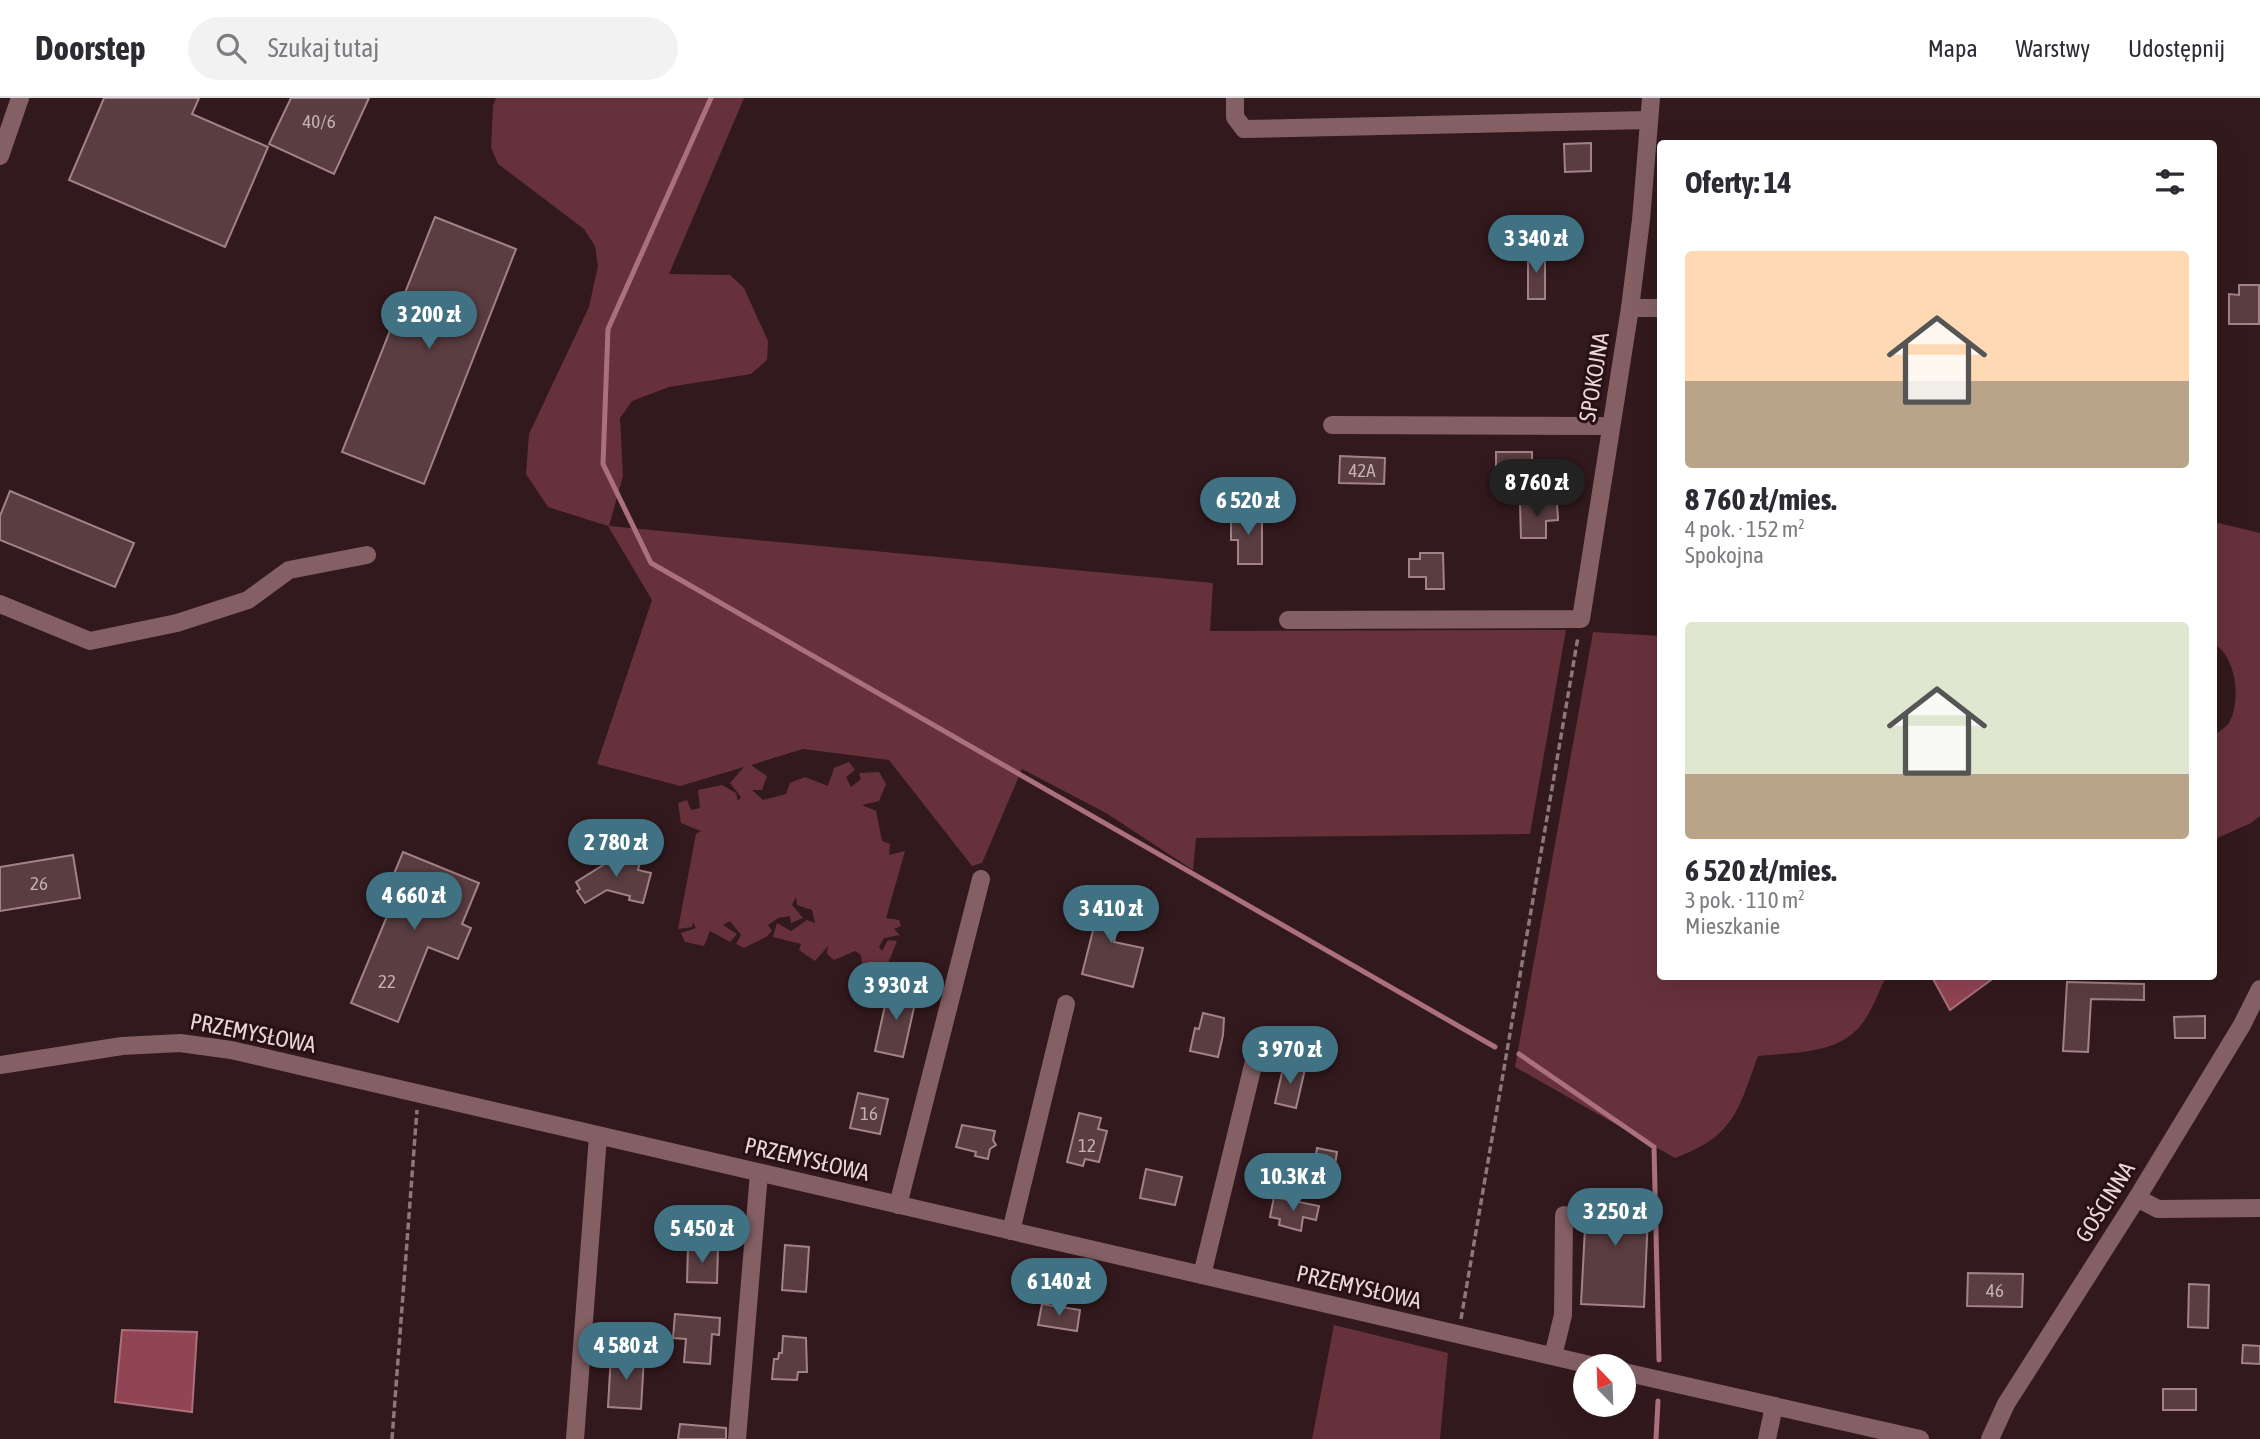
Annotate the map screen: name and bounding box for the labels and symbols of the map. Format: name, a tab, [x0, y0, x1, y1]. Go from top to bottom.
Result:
house number: 40/6	[302, 110, 336, 132]
pin: 3 340 zł	[1464, 216, 1608, 275]
pin: 3 200 zł	[357, 292, 501, 351]
street label: SPOKOJNA	[1574, 330, 1614, 423]
house number: 42A	[1348, 459, 1376, 481]
pin: 8 760 zł	[1465, 460, 1609, 519]
pin: 6 520 zł	[1176, 478, 1320, 537]
pin: 2 780 zł	[544, 820, 688, 879]
house number: 26	[30, 872, 48, 894]
pin: 4 660 zł	[342, 872, 486, 932]
pin: 3 410 zł	[1039, 886, 1183, 945]
pin: 3 930 zł	[824, 962, 968, 1022]
house number: 22	[378, 970, 396, 992]
street label: PRZEMYSŁOWA	[188, 1008, 319, 1058]
pin: 3 970 zł	[1218, 1026, 1362, 1086]
house number: 16	[860, 1102, 878, 1124]
street label: PRZEMYSŁOWA	[742, 1132, 873, 1186]
house number: 12	[1078, 1134, 1096, 1156]
pin: 10.3K zł	[1221, 1154, 1365, 1213]
street label: GOŚCINNA	[2070, 1156, 2140, 1247]
pin: 3 250 zł	[1543, 1188, 1687, 1248]
pin: 5 450 zł	[630, 1206, 774, 1265]
pin: 6 140 zł	[987, 1258, 1131, 1318]
street label: PRZEMYSŁOWA	[1294, 1260, 1425, 1314]
house number: 46	[1986, 1279, 2004, 1301]
pin: 4 580 zł	[554, 1322, 698, 1382]
north arrow	[1573, 1354, 1636, 1418]

